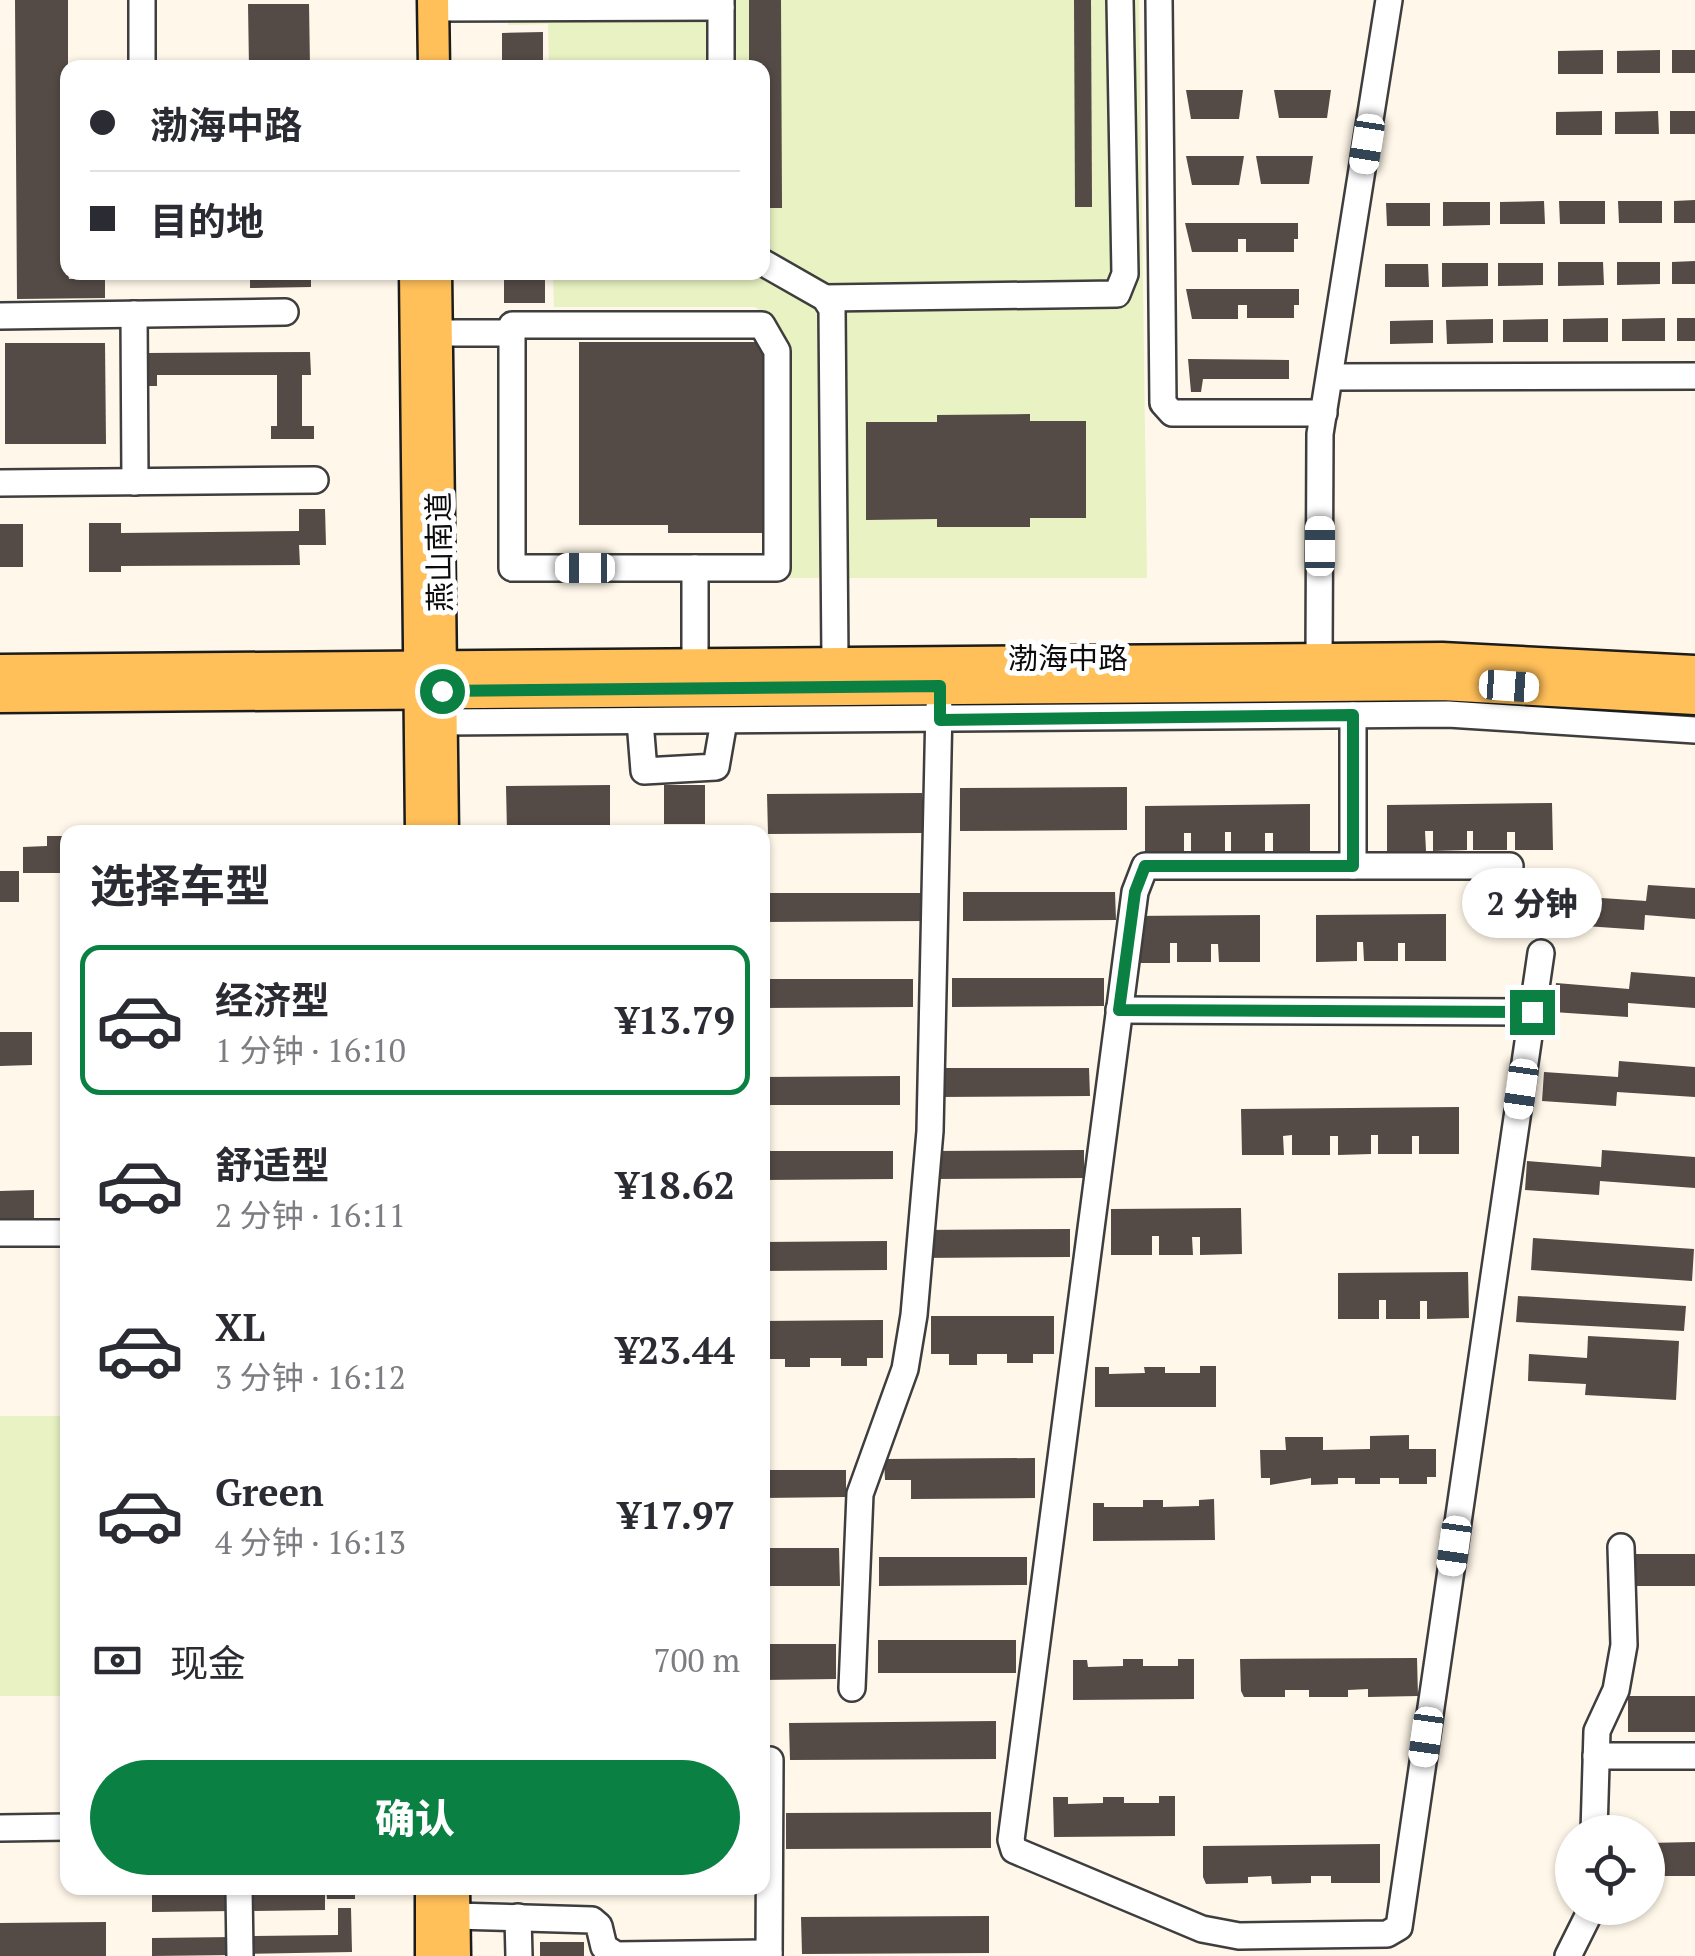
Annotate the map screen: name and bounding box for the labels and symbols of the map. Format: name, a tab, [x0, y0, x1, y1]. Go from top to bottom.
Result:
car	[1347, 112, 1387, 176]
street label: 燕山南道	[418, 492, 460, 612]
car	[1305, 516, 1335, 576]
car	[555, 553, 615, 583]
street label: 渤海中路	[1008, 638, 1128, 678]
route start	[420, 669, 465, 714]
car	[1478, 669, 1540, 703]
callout: 2 分钟	[1462, 867, 1602, 937]
route end	[1510, 990, 1555, 1035]
car	[1502, 1057, 1540, 1121]
car	[1435, 1514, 1473, 1578]
car	[1407, 1705, 1445, 1769]

